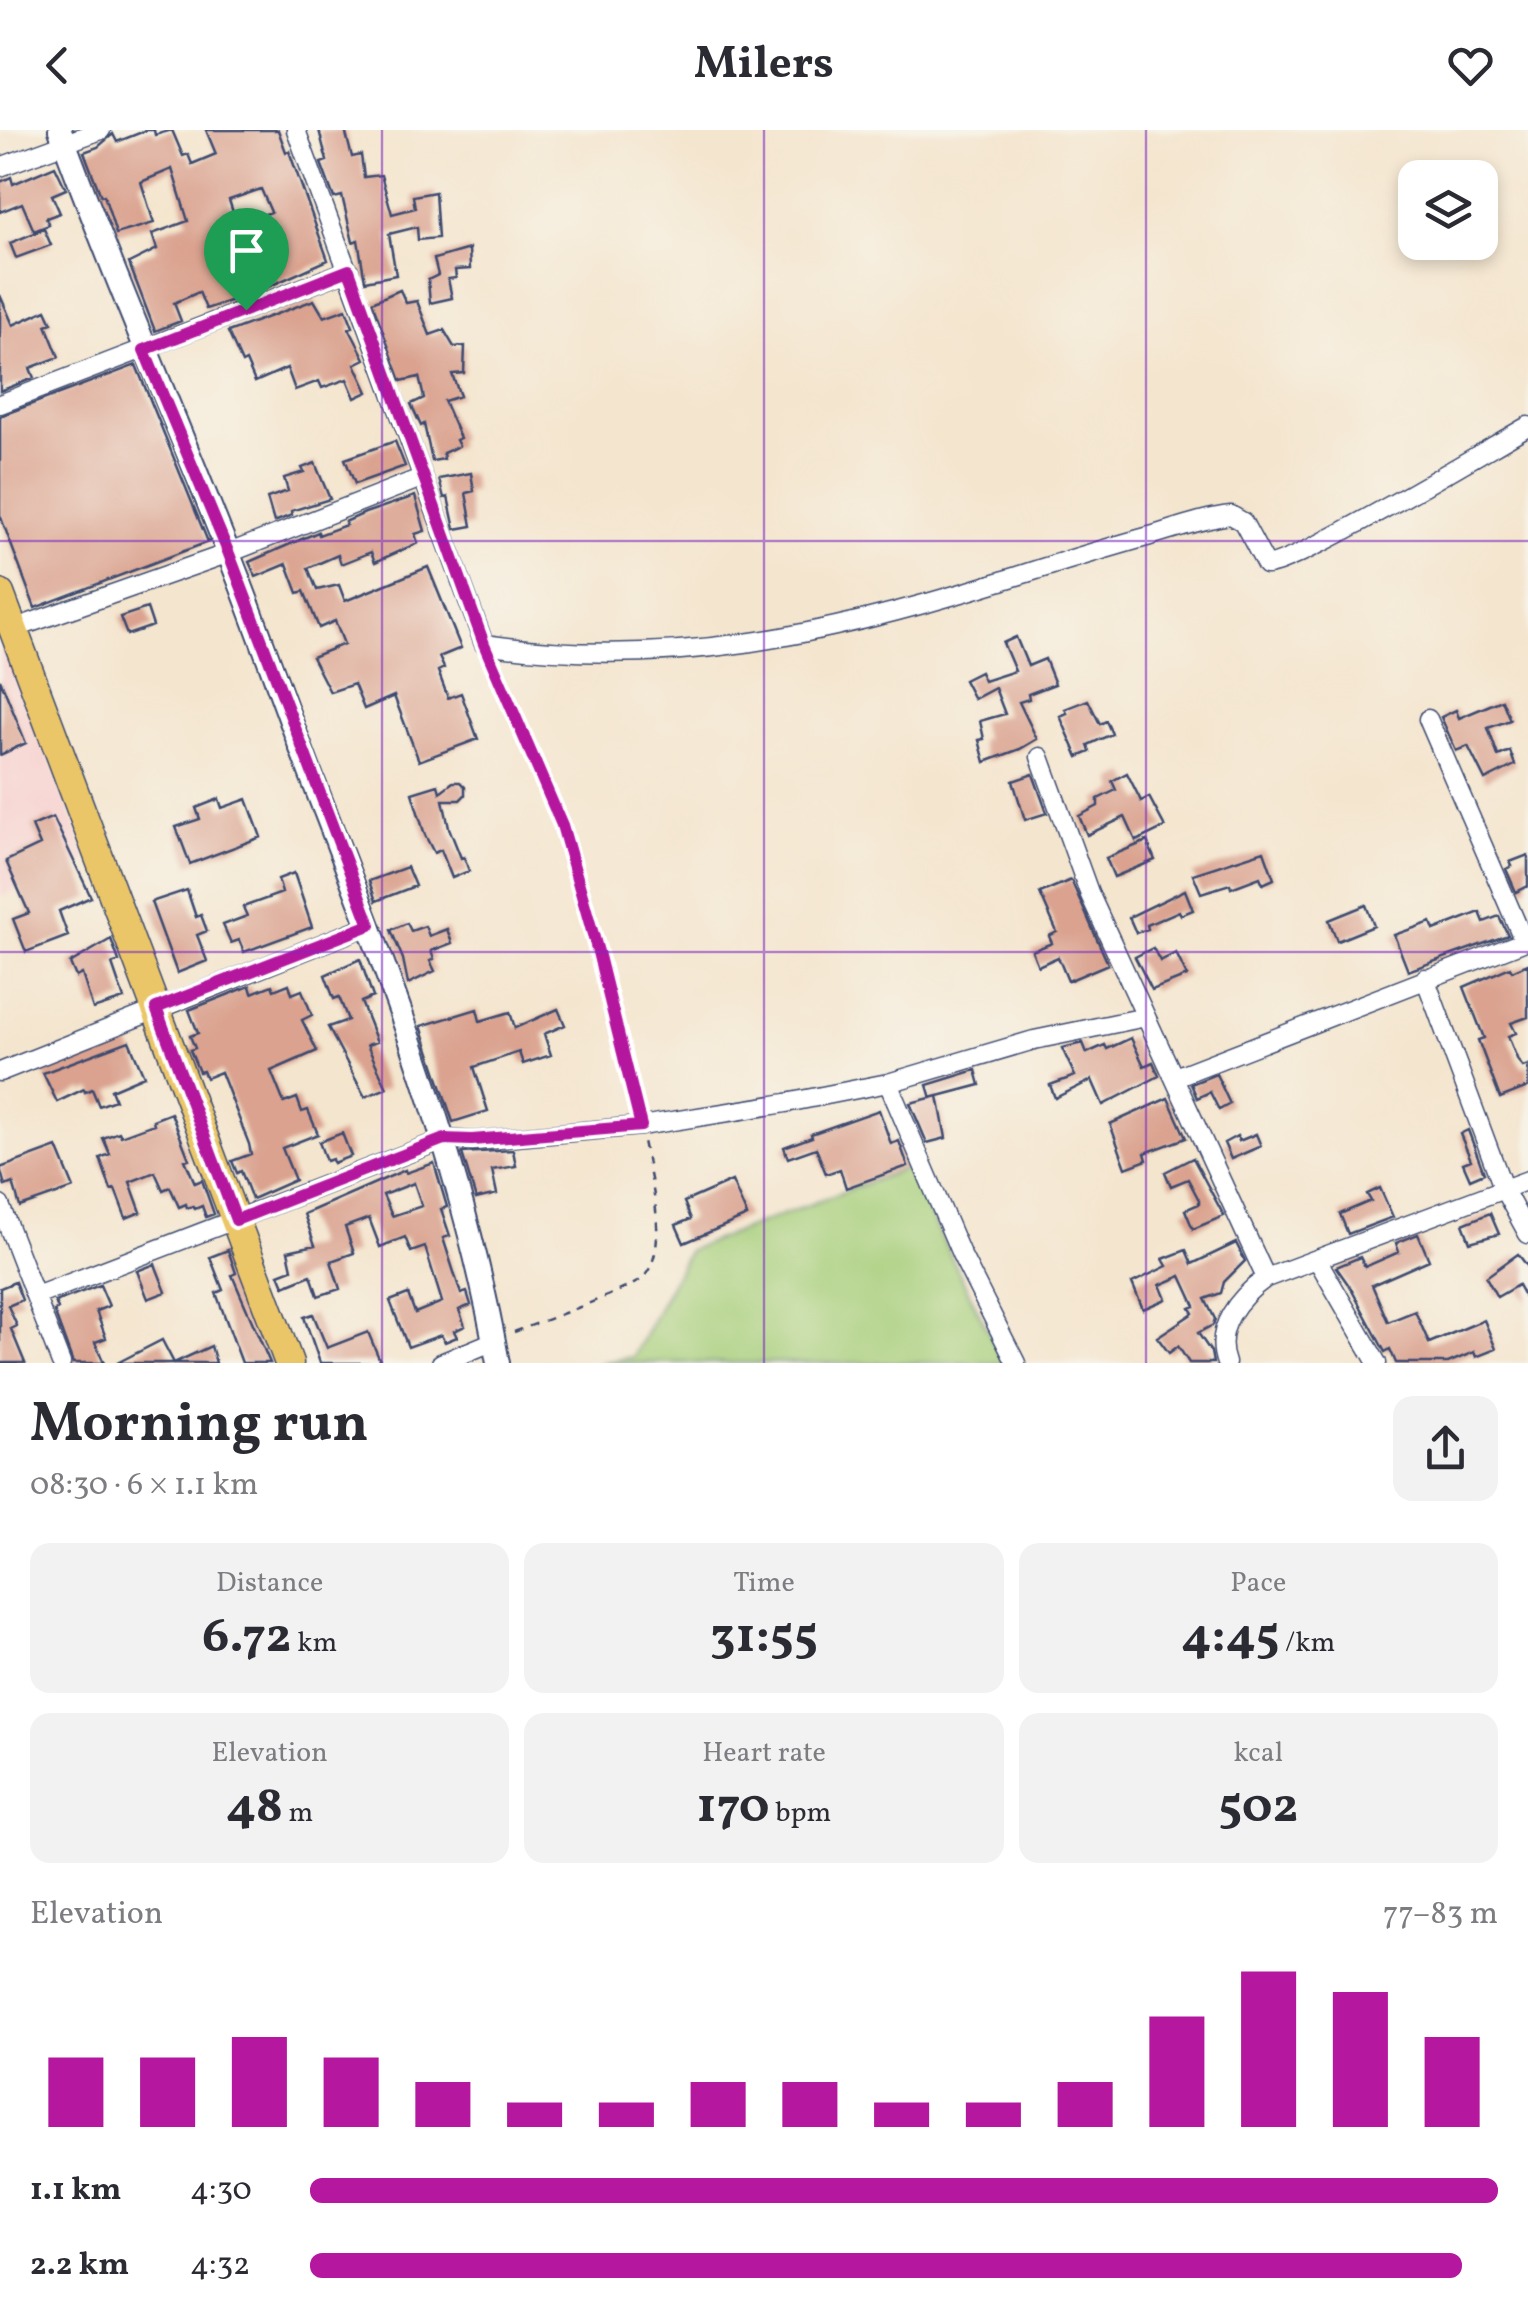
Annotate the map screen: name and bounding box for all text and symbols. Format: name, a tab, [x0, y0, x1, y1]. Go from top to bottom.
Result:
text: Milers	[694, 34, 834, 97]
icon: back	[30, 38, 85, 93]
icon: heart	[1443, 38, 1498, 93]
map controls	[1398, 160, 1498, 260]
button: layers	[1398, 160, 1498, 260]
pin	[204, 208, 289, 311]
icon: arrive	[219, 223, 274, 278]
text: Morning run	[30, 1388, 369, 1464]
button: share	[1393, 1396, 1498, 1501]
text: 08:30 · 6 × 1.1 km	[30, 1464, 258, 1508]
text: Distance	[216, 1564, 323, 1603]
text: Time	[733, 1564, 795, 1603]
text: Pace	[1230, 1564, 1286, 1603]
text: 6.72	[202, 1603, 292, 1673]
text: 31:55	[710, 1603, 818, 1673]
text: 4:45	[1181, 1603, 1279, 1673]
text: km	[292, 1624, 337, 1663]
text: /km	[1279, 1624, 1335, 1663]
text: Elevation	[211, 1734, 328, 1773]
text: Heart rate	[702, 1734, 826, 1773]
text: kcal	[1233, 1734, 1283, 1773]
text: 48	[226, 1773, 283, 1843]
text: 170	[697, 1773, 770, 1843]
text: 502	[1218, 1773, 1299, 1843]
text: m	[283, 1794, 313, 1833]
text: bpm	[770, 1794, 831, 1833]
text: Elevation	[30, 1893, 163, 1937]
text: 77–83 m	[1383, 1893, 1498, 1937]
text: 1.1 km	[30, 2169, 122, 2213]
text: 4:30	[190, 2169, 252, 2213]
text: 2.2 km	[30, 2244, 129, 2288]
text: 4:32	[190, 2244, 250, 2288]

